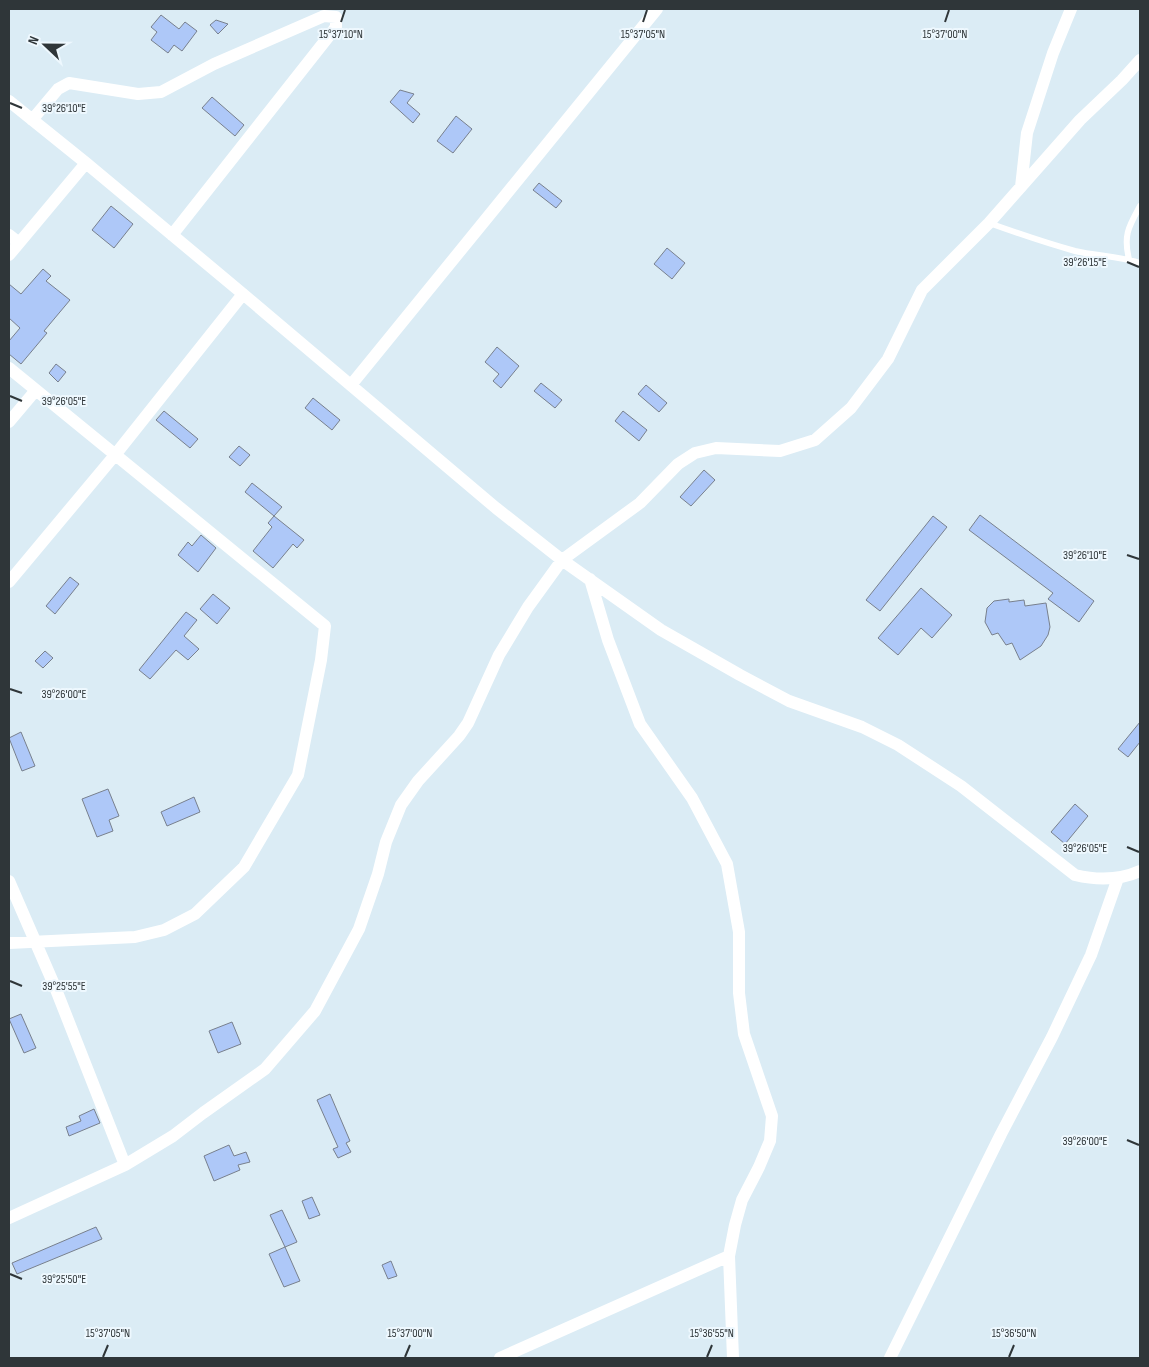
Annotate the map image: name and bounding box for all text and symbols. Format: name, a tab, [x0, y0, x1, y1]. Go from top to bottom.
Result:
north arrow	[20, 20, 70, 70]
text: 15°37'10"N	[319, 27, 363, 42]
text: 15°37'05"N	[621, 27, 665, 42]
text: 15°37'00"N	[923, 27, 967, 42]
text: N	[24, 34, 43, 47]
text: 39°26'10"E	[42, 101, 86, 116]
text: 39°26'15"E	[1063, 255, 1107, 270]
text: 39°26'05"E	[42, 394, 86, 409]
text: 39°26'10"E	[1063, 548, 1107, 563]
text: 39°26'00"E	[41, 687, 87, 702]
text: 39°26'05"E	[1063, 841, 1107, 856]
text: 39°25'55"E	[42, 979, 86, 994]
text: 39°26'00"E	[1062, 1134, 1108, 1149]
text: 39°25'50"E	[42, 1272, 86, 1287]
text: 15°37'05"N	[86, 1326, 130, 1341]
text: 15°37'00"N	[388, 1326, 432, 1341]
text: 15°36'55"N	[690, 1326, 734, 1341]
text: 15°36'50"N	[992, 1326, 1036, 1341]

